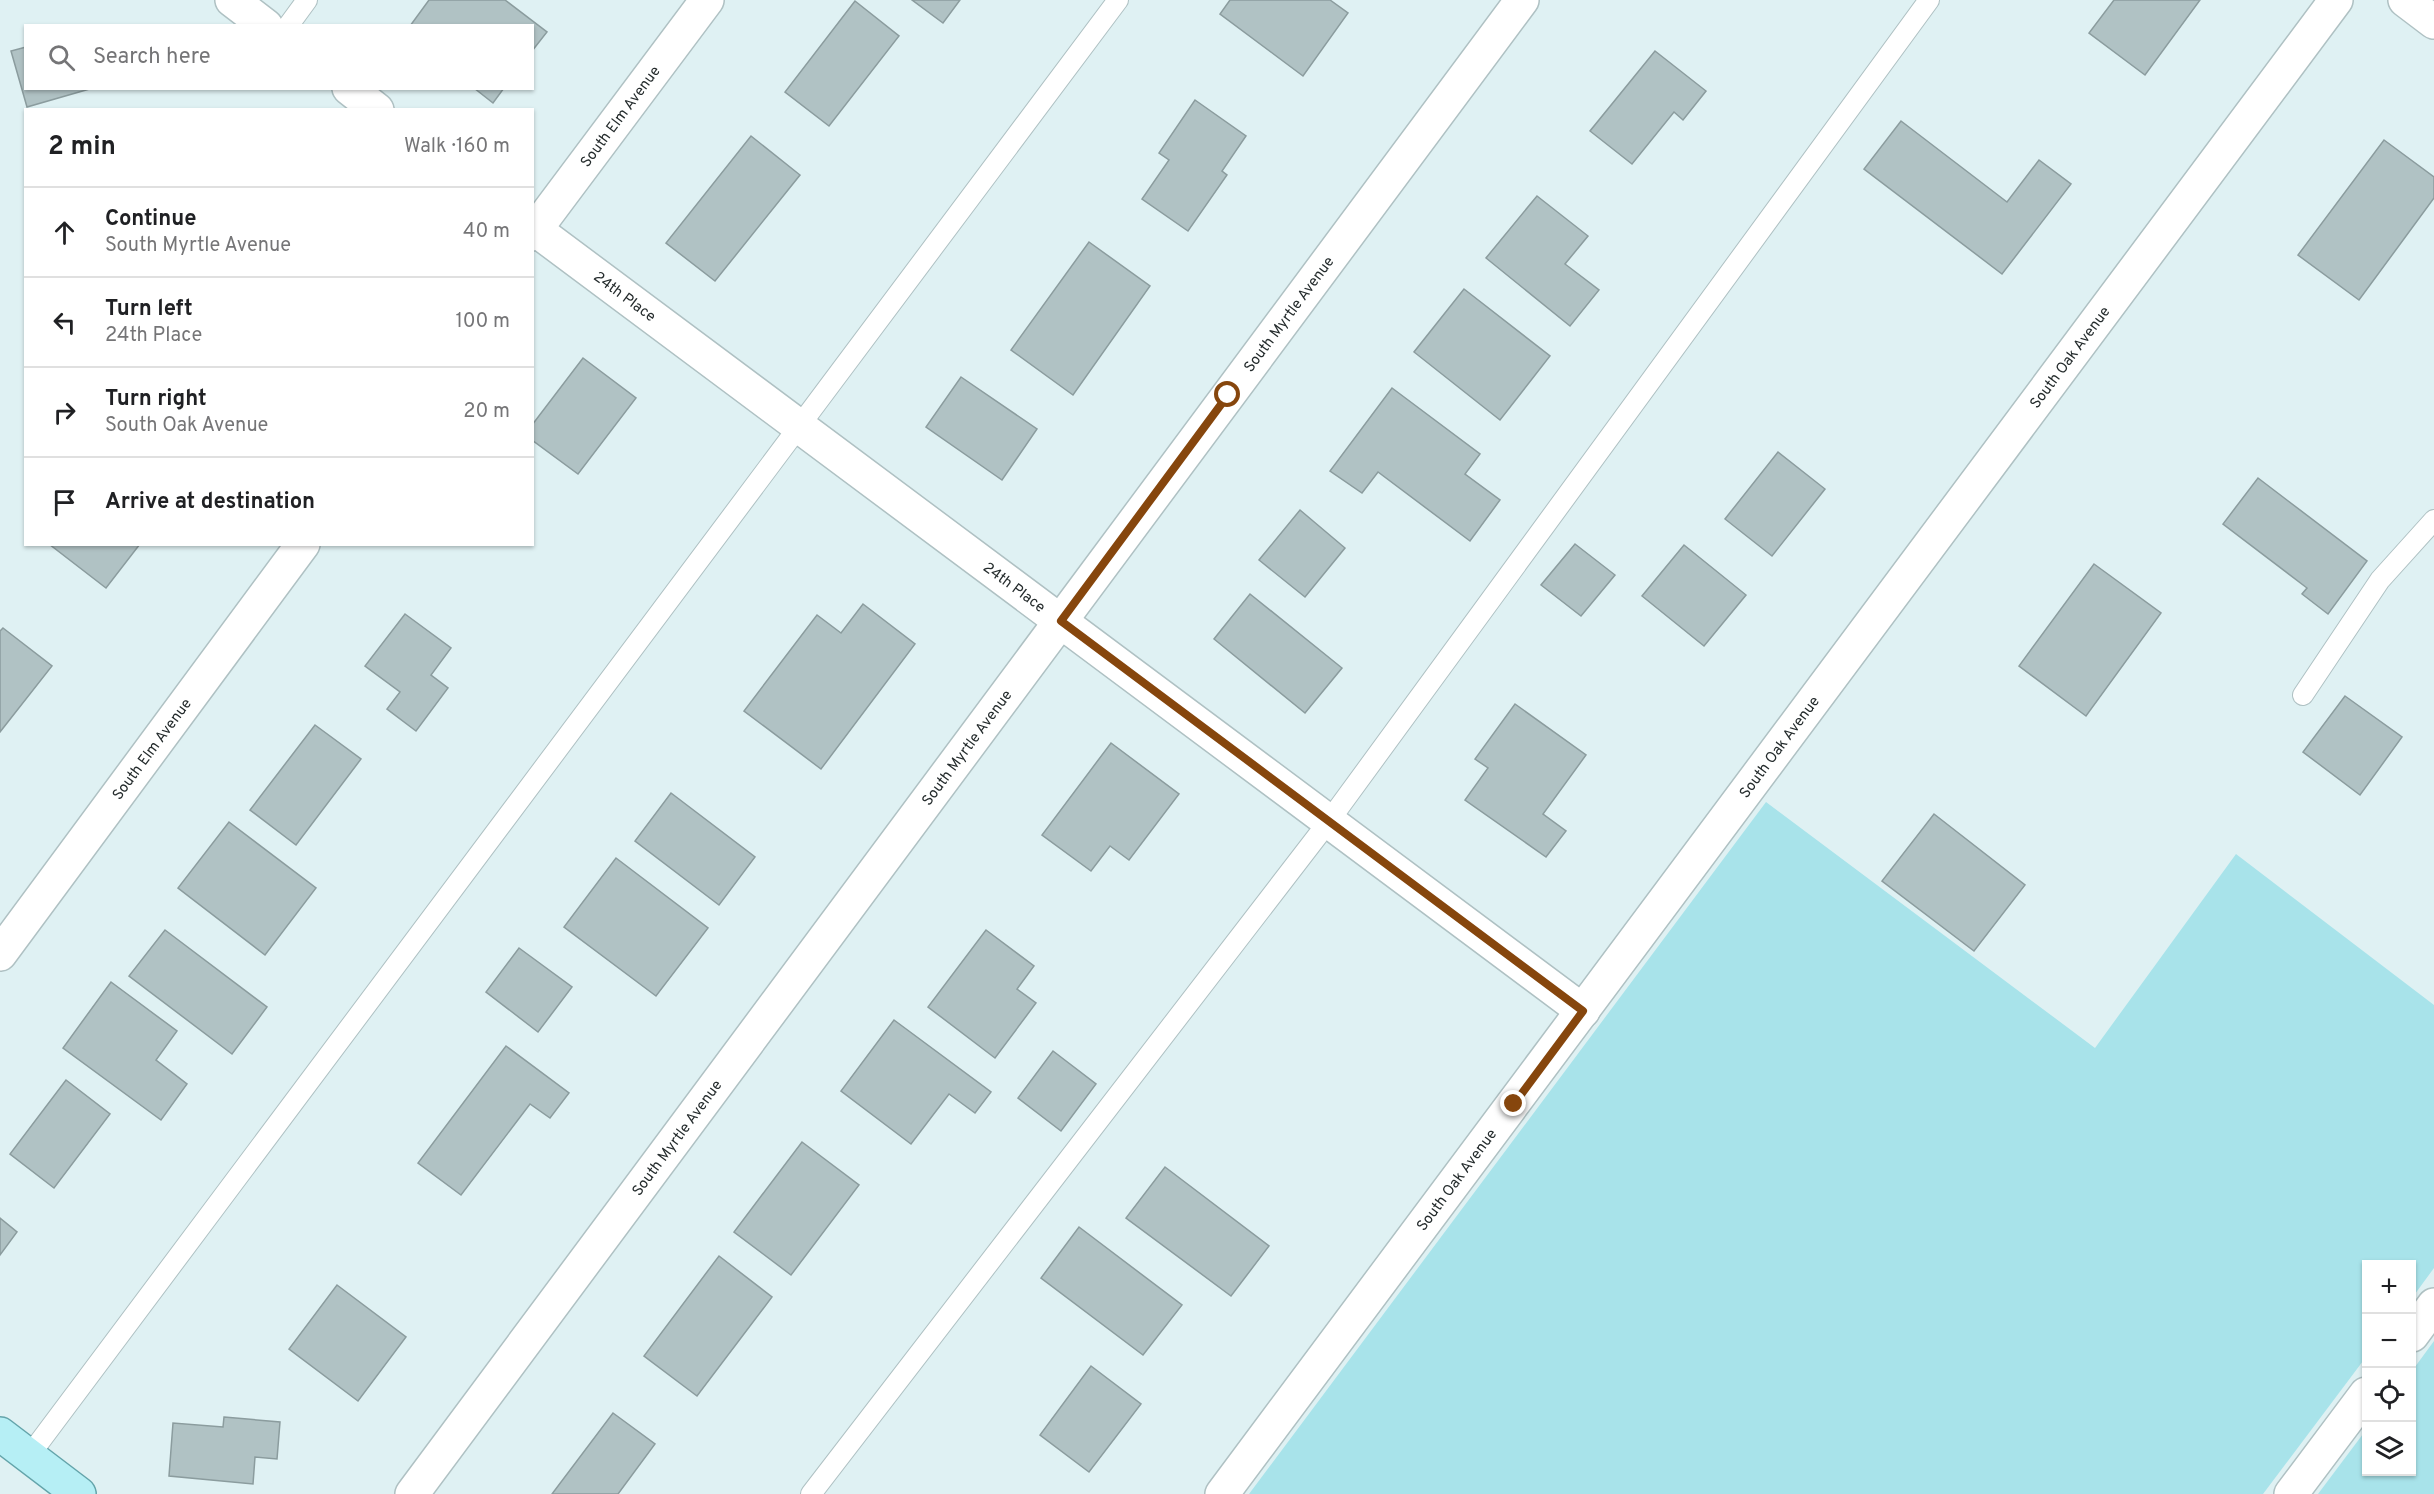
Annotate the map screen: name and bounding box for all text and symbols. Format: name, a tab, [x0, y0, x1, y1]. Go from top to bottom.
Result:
search box	[24, 24, 534, 90]
icon: search	[45, 41, 78, 74]
text: Search here	[93, 44, 211, 71]
street label: South Elm Avenue	[577, 63, 665, 172]
text: 2 min	[48, 131, 116, 164]
text: Walk · 160 m	[404, 134, 510, 160]
text: Continue	[105, 206, 196, 233]
icon: ahead	[48, 216, 81, 249]
text: 40 m	[463, 219, 510, 245]
text: South Myrtle Avenue	[105, 233, 291, 259]
street label: South Myrtle Avenue	[1241, 253, 1339, 377]
street label: 24th Place	[589, 268, 659, 327]
text: Turn left	[105, 296, 193, 323]
street label: South Oak Avenue	[2027, 303, 2115, 413]
icon: left	[48, 306, 81, 339]
text: 100 m	[455, 309, 510, 335]
text: 24th Place	[105, 323, 202, 349]
route start	[1214, 381, 1240, 407]
text: Turn right	[105, 386, 207, 413]
icon: right	[48, 396, 81, 429]
text: 20 m	[463, 399, 510, 425]
text: South Oak Avenue	[105, 413, 268, 439]
icon: arrive	[48, 486, 81, 519]
text: Arrive at destination	[105, 489, 315, 516]
street label: 24th Place	[979, 559, 1049, 618]
street label: South Myrtle Avenue	[919, 687, 1017, 810]
street label: South Oak Avenue	[1736, 693, 1825, 803]
street label: South Elm Avenue	[109, 695, 197, 804]
street label: South Myrtle Avenue	[629, 1077, 727, 1200]
route end	[1500, 1090, 1526, 1116]
street label: South Oak Avenue	[1413, 1126, 1502, 1235]
map controls	[2362, 1260, 2416, 1476]
button: +	[2362, 1260, 2416, 1314]
button: −	[2362, 1314, 2416, 1368]
button: locate	[2362, 1368, 2416, 1422]
button: layers	[2362, 1422, 2416, 1476]

